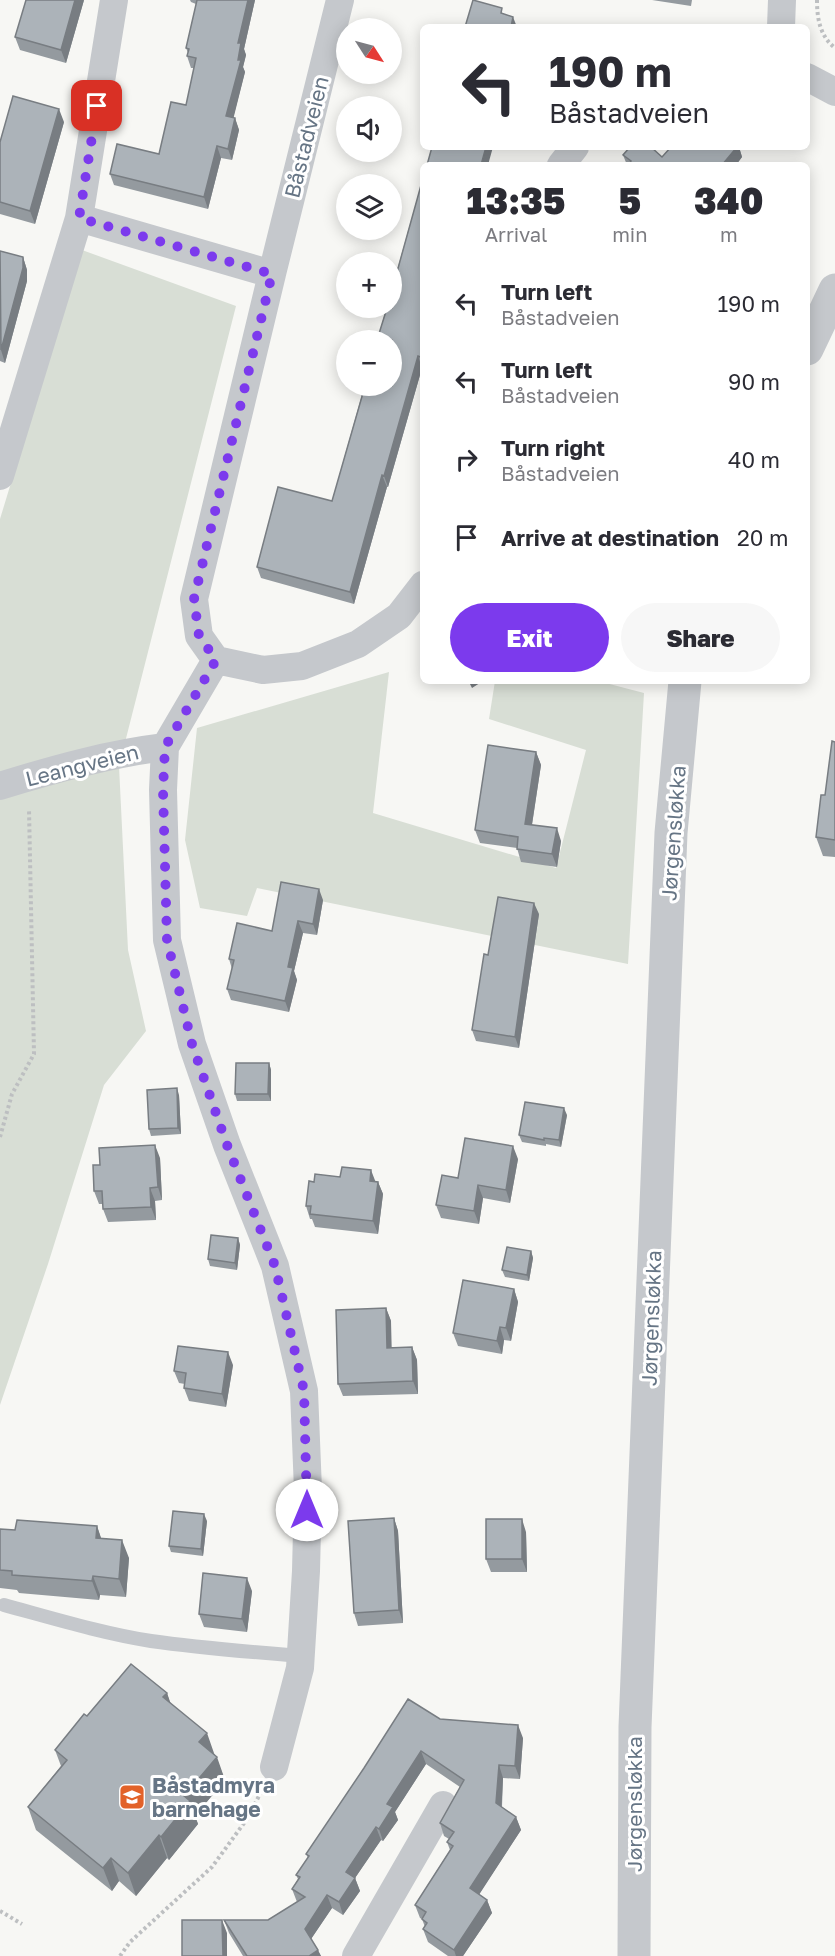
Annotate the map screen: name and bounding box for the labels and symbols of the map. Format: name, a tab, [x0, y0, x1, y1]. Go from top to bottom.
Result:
north arrow	[336, 18, 402, 84]
street label: Båstadveien	[278, 73, 334, 201]
pin	[71, 80, 122, 131]
street label: Leangveien	[23, 738, 141, 792]
street label: Jørgensløkka	[655, 764, 691, 902]
street label: Jørgensløkka	[636, 1250, 666, 1386]
position arrow	[275, 1478, 339, 1542]
street label: Jørgensløkka	[621, 1736, 647, 1872]
place label: Båstadmyra barnehage	[152, 1772, 275, 1822]
school or university icon: Båstadmyra barnehage	[117, 1782, 147, 1812]

